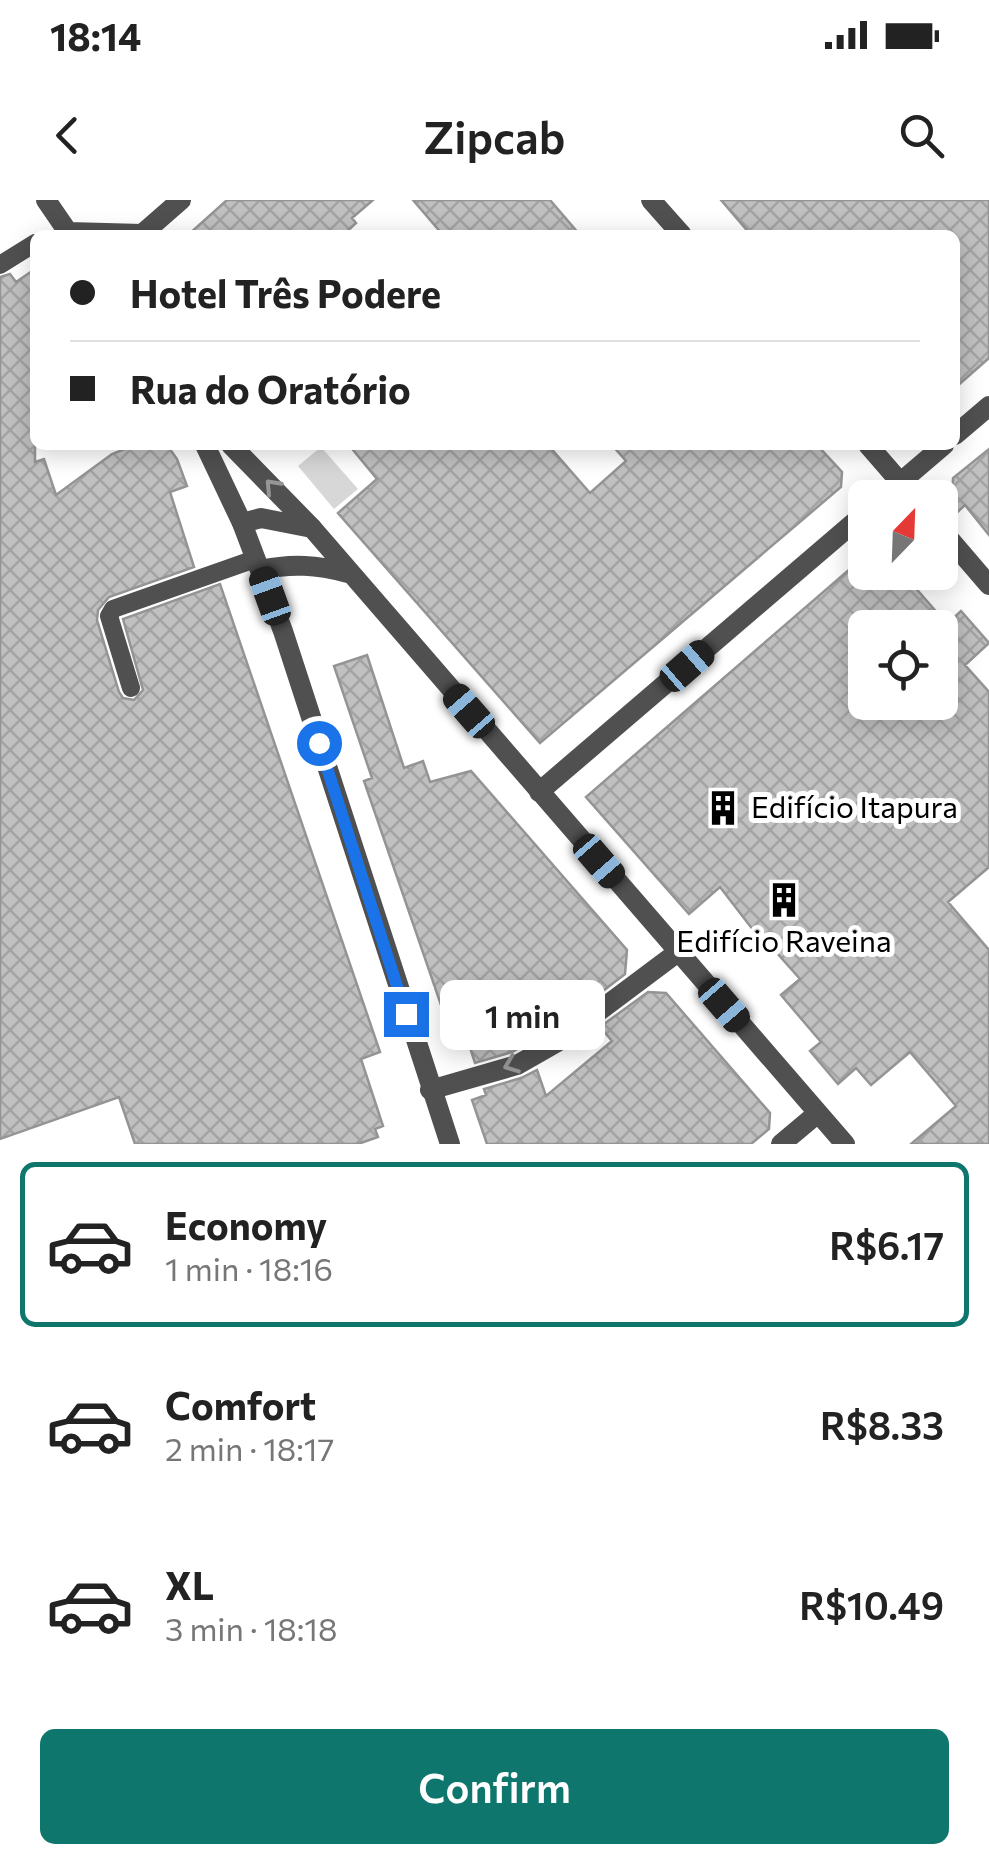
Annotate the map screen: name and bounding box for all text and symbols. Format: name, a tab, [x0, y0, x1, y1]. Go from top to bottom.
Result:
text: 18:14	[50, 12, 141, 59]
icon: back	[40, 108, 95, 163]
text: Zipcab	[424, 108, 565, 163]
icon: search	[894, 108, 949, 163]
text: Hotel Três Podere	[130, 269, 441, 316]
text: Rua do Oratório	[130, 365, 411, 412]
one-way arrow	[266, 480, 284, 498]
north arrow	[848, 480, 958, 590]
map controls	[848, 480, 958, 720]
car	[246, 563, 294, 629]
button: locate	[848, 610, 958, 720]
car	[655, 635, 719, 697]
car	[438, 679, 500, 743]
route start	[297, 721, 342, 766]
place label: Edifício Itapura	[751, 787, 958, 824]
building icon: Edifício Itapura	[704, 789, 742, 827]
car	[568, 829, 630, 893]
building icon: Edifício Raveina	[765, 881, 803, 919]
place label: Edifício Raveina	[676, 921, 892, 958]
car	[693, 973, 755, 1037]
callout: 1 min	[441, 979, 606, 1049]
route end	[384, 992, 429, 1037]
text: 1 min	[485, 995, 560, 1035]
one-way arrow	[504, 1054, 521, 1074]
icon: car	[45, 1200, 135, 1290]
text: Economy	[165, 1201, 327, 1248]
text: R$6.17	[829, 1221, 944, 1268]
text: 1 min · 18:16	[165, 1248, 333, 1288]
icon: car	[45, 1380, 135, 1470]
text: Comfort	[165, 1381, 316, 1428]
text: R$8.33	[820, 1401, 944, 1448]
text: 2 min · 18:17	[165, 1428, 334, 1468]
icon: car	[45, 1560, 135, 1650]
text: XL	[165, 1561, 214, 1608]
text: R$10.49	[799, 1581, 944, 1628]
text: 3 min · 18:18	[165, 1608, 337, 1648]
button: Confirm	[40, 1729, 949, 1844]

